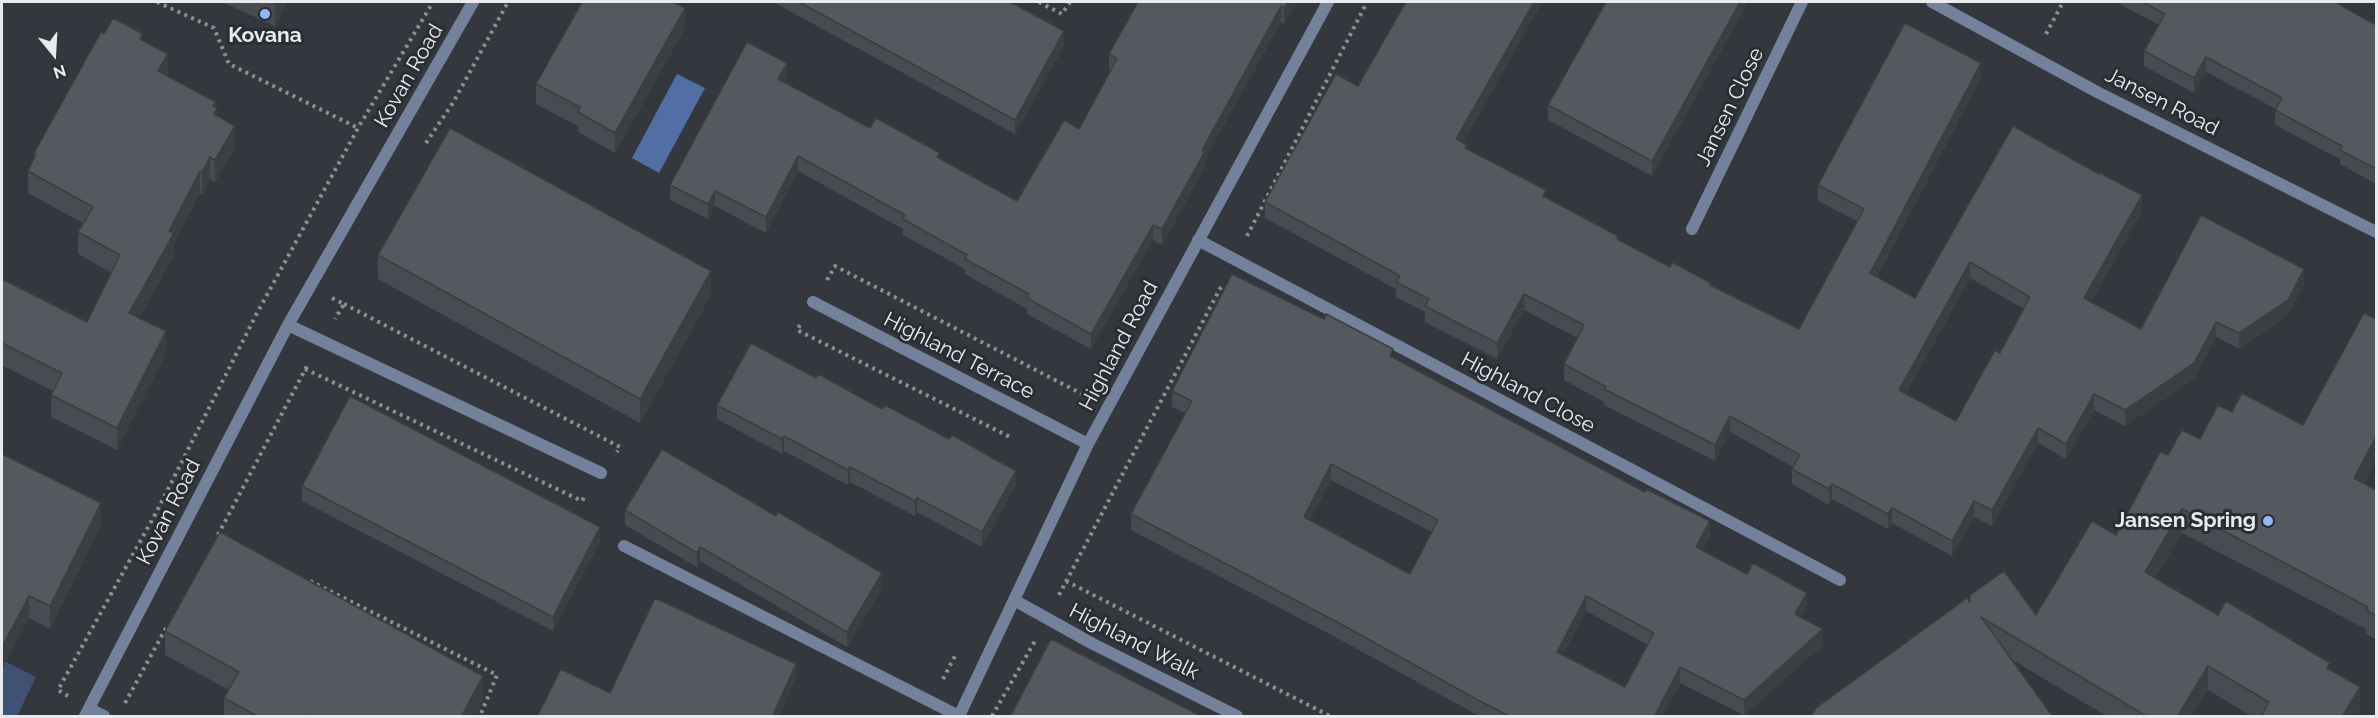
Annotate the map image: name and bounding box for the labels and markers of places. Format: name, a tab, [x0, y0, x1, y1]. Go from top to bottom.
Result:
marker: Kovana	[258, 7, 272, 21]
place label: Kovana	[228, 23, 302, 49]
place label: Jansen Spring	[2115, 508, 2256, 534]
marker: Jansen Spring	[2261, 514, 2275, 528]

